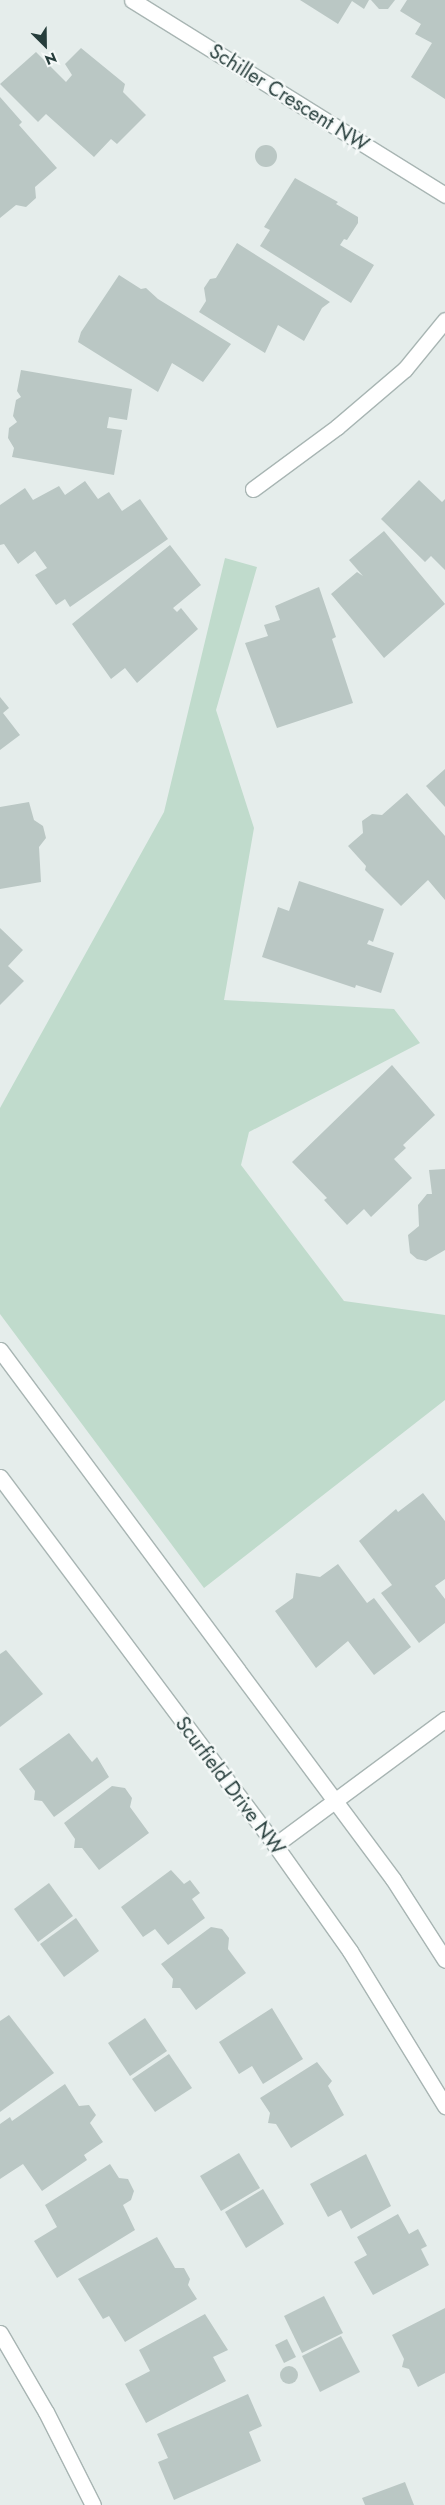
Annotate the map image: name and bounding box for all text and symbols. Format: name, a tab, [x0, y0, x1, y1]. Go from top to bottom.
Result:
north arrow	[20, 20, 70, 70]
street label: Schiller Crescent NW	[205, 39, 373, 157]
text: N	[42, 47, 60, 70]
street label: Scurfield Drive NW	[170, 1712, 290, 1860]

